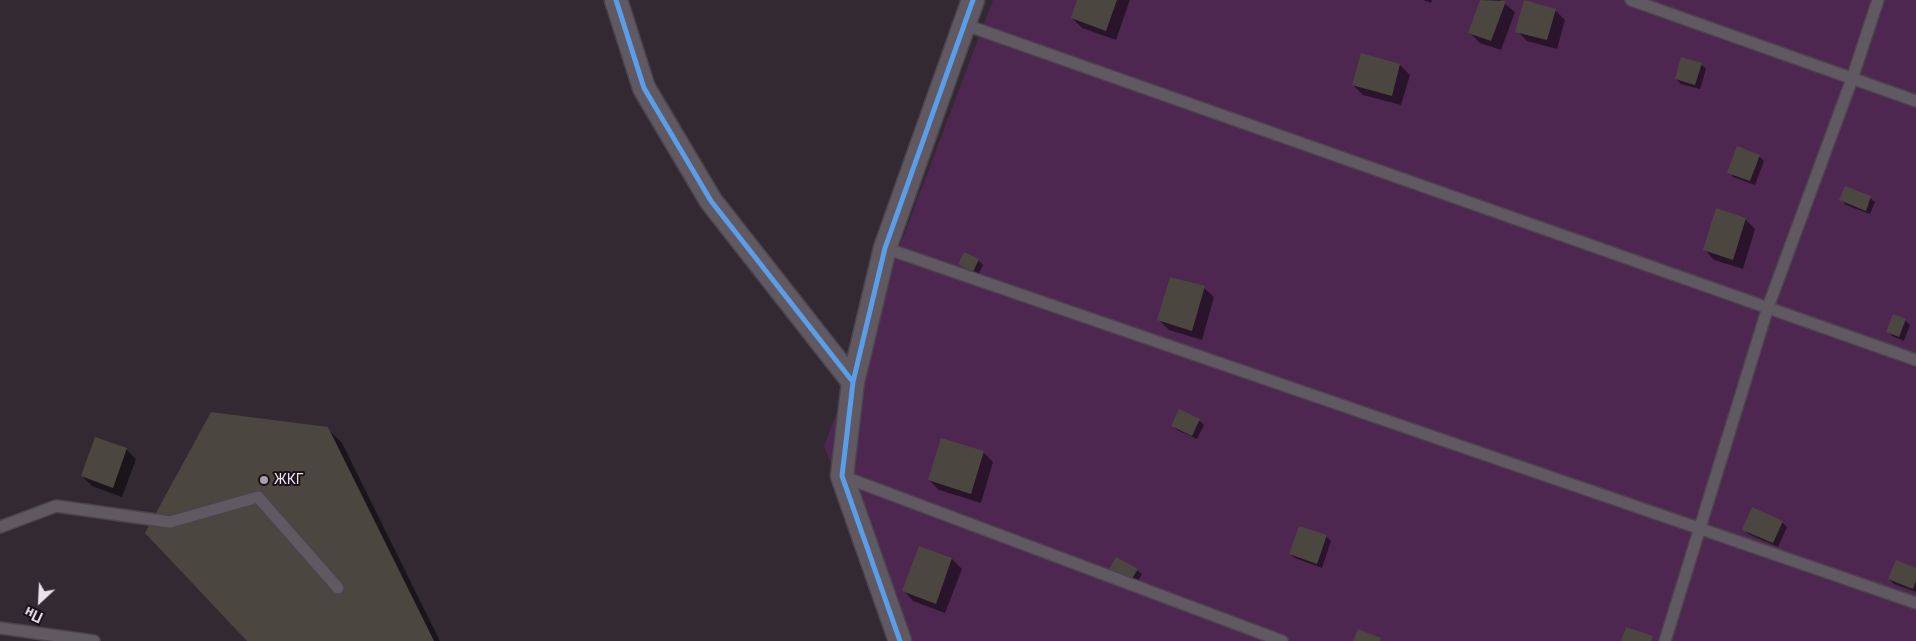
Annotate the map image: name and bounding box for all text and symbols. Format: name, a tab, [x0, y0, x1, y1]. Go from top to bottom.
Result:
place label: ЖКГ	[274, 472, 303, 488]
marker: ЖКГ	[258, 474, 270, 486]
north arrow	[15, 576, 65, 626]
text: Пн	[22, 604, 45, 626]

